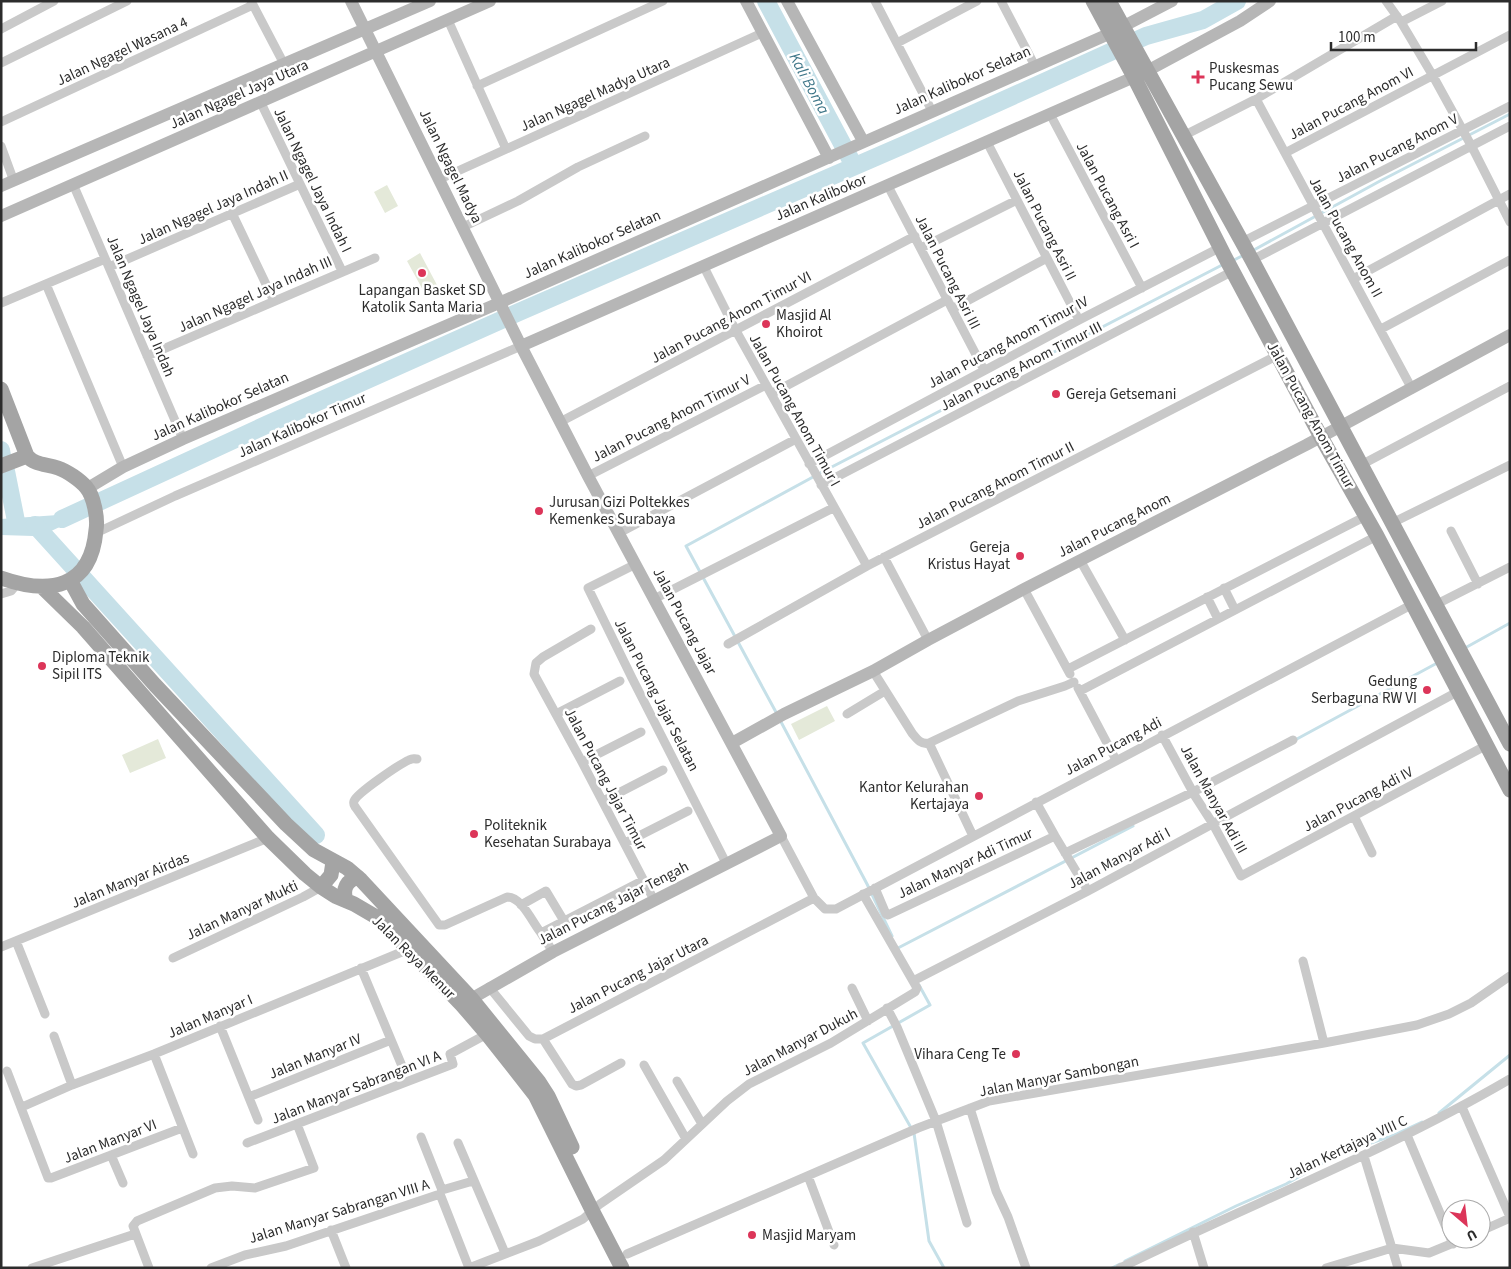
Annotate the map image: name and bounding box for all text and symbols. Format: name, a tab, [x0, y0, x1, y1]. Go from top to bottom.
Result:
street label: Jalan Ngagel Wasana 4	[53, 12, 192, 91]
scale bar	[1331, 20, 1476, 52]
text: 100 m	[1338, 27, 1376, 48]
street label: Jalan Kalibokor Selatan	[890, 41, 1034, 120]
water label: Kali Boma	[784, 49, 835, 119]
street label: Jalan Ngagel Madya Utara	[517, 52, 673, 137]
street label: Jalan Ngagel Jaya Utara	[166, 54, 312, 135]
place label: Puskesmas Pucang Sewu	[1209, 58, 1293, 96]
street label: Jalan Pucang Anom VI	[1285, 62, 1417, 145]
marker: Puskesmas Pucang Sewu	[1191, 70, 1205, 84]
street label: Jalan Ngagel Jaya Indah I	[268, 104, 357, 256]
street label: Jalan Ngagel Madya	[414, 106, 487, 227]
street label: Jalan Pucang Anom V	[1332, 108, 1462, 188]
street label: Jalan Pucang Asri I	[1071, 138, 1144, 252]
street label: Jalan Ngagel Jaya Indah II	[135, 165, 292, 250]
street label: Jalan Pucang Asri II	[1008, 166, 1082, 284]
street label: Jalan Kalibokor	[772, 168, 871, 226]
street label: Jalan Pucang Anom II	[1304, 173, 1387, 301]
street label: Jalan Kalibokor Selatan	[520, 205, 664, 284]
street label: Jalan Pucang Asri III	[910, 212, 985, 333]
street label: Jalan Ngagel Jaya Indah	[101, 232, 180, 380]
street label: Jalan Ngagel Jaya Indah III	[175, 251, 336, 338]
street label: Jalan Pucang Anom Timur VI	[647, 266, 815, 369]
marker: Lapangan Basket SD Katolik Santa Maria	[416, 267, 428, 279]
place label: Lapangan Basket SD Katolik Santa Maria	[358, 280, 486, 318]
street label: Jalan Pucang Anom Timur IV	[924, 291, 1092, 394]
place label: Masjid Al Khoirot	[776, 305, 832, 343]
street label: Jalan Pucang Anom Timur III	[937, 316, 1106, 417]
marker: Masjid Al Khoirot	[760, 318, 772, 330]
street label: Jalan Pucang Anom Timur I	[744, 330, 845, 490]
street label: Jalan Pucang Anom Timur	[1262, 338, 1360, 493]
street label: Jalan Kalibokor Selatan	[148, 367, 292, 446]
street label: Jalan Pucang Anom Timur V	[588, 369, 754, 468]
place label: Gereja Getsemani	[1066, 384, 1177, 405]
street label: Jalan Kalibokor Timur	[235, 387, 370, 463]
marker: Gereja Getsemani	[1050, 388, 1062, 400]
street label: Jalan Pucang Anom Timur II	[912, 436, 1078, 535]
street label: Jalan Pucang Anom	[1054, 488, 1174, 563]
place label: Jurusan Gizi Poltekkes Kemenkes Surabaya	[549, 492, 689, 530]
marker: Jurusan Gizi Poltekkes Kemenkes Surabaya	[533, 505, 545, 517]
place label: Gereja Kristus Hayat	[927, 537, 1010, 575]
marker: Gereja Kristus Hayat	[1014, 550, 1026, 562]
street label: Jalan Pucang Jajar	[648, 564, 722, 679]
street label: Jalan Pucang Jajar Selatan	[609, 615, 704, 775]
place label: Diploma Teknik Sipil ITS	[52, 647, 150, 685]
marker: Diploma Teknik Sipil ITS	[36, 660, 48, 672]
place label: Gedung Serbaguna RW VI	[1311, 671, 1417, 709]
marker: Gedung Serbaguna RW VI	[1421, 684, 1433, 696]
street label: Jalan Pucang Jajar Timur	[559, 704, 652, 855]
street label: Jalan Pucang Adi	[1061, 712, 1165, 781]
street label: Jalan Manyar Adi III	[1175, 741, 1252, 857]
street label: Jalan Pucang Adi IV	[1300, 761, 1417, 837]
place label: Kantor Kelurahan Kertajaya	[859, 777, 969, 815]
marker: Kantor Kelurahan Kertajaya	[973, 790, 985, 802]
place label: Politeknik Kesehatan Surabaya	[484, 815, 611, 853]
street label: Jalan Manyar Adi Timur	[894, 823, 1037, 904]
street label: Jalan Manyar Adi I	[1064, 823, 1174, 894]
marker: Politeknik Kesehatan Surabaya	[468, 828, 480, 840]
street label: Jalan Manyar Airdas	[68, 847, 192, 914]
street label: Jalan Pucang Jajar Tengah	[534, 856, 692, 951]
street label: Jalan Manyar Mukti	[183, 875, 302, 946]
street label: Jalan Raya Menur	[367, 911, 461, 1004]
street label: Jalan Pucang Jajar Utara	[564, 930, 712, 1019]
street label: Jalan Manyar I	[164, 989, 256, 1044]
street label: Jalan Manyar Dukuh	[739, 1003, 861, 1082]
street label: Jalan Manyar IV	[266, 1028, 365, 1085]
place label: Vihara Ceng Te	[914, 1044, 1006, 1065]
street label: Jalan Manyar Sabrangan VI A	[268, 1045, 445, 1129]
marker: Vihara Ceng Te	[1010, 1048, 1022, 1060]
street label: Jalan Manyar Sambongan	[977, 1051, 1141, 1102]
street label: Jalan Kertajaya VIII C	[1284, 1110, 1411, 1185]
street label: Jalan Manyar VI	[61, 1114, 160, 1169]
street label: Jalan Manyar Sabrangan VIII A	[246, 1174, 433, 1249]
north arrow	[1441, 1199, 1491, 1249]
text: U	[1463, 1224, 1480, 1246]
place label: Masjid Maryam	[762, 1225, 856, 1246]
marker: Masjid Maryam	[746, 1229, 758, 1241]

